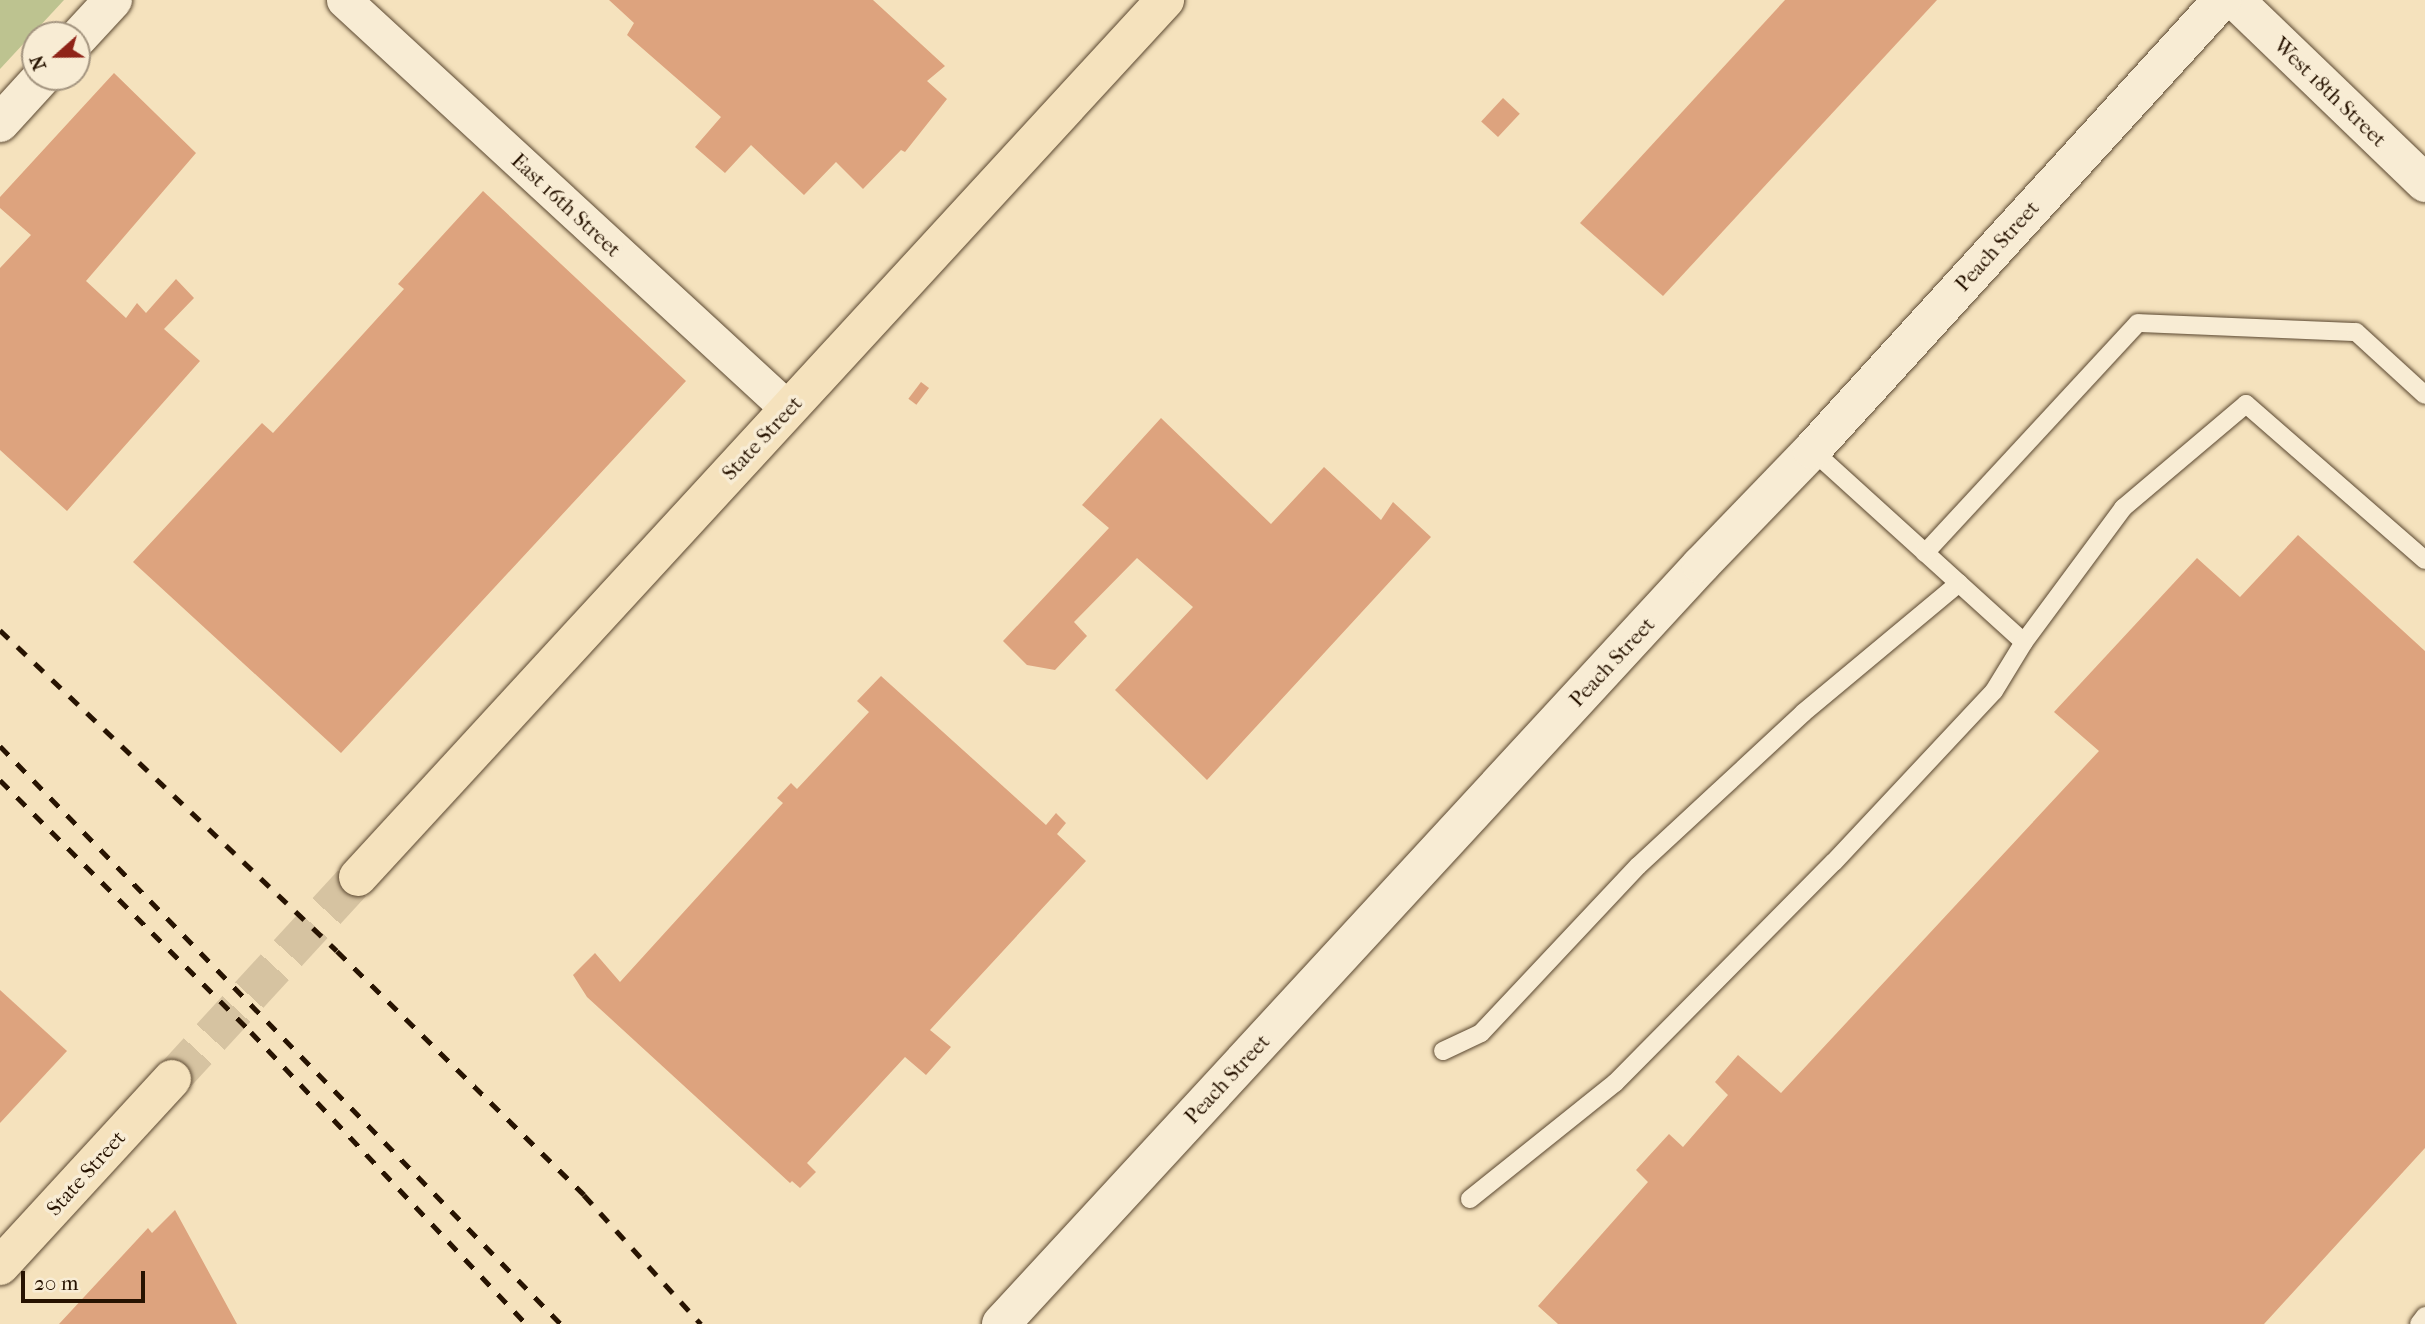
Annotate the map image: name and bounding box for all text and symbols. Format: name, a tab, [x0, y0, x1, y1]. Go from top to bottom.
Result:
north arrow	[21, 21, 91, 91]
street label: West 18th Street	[2269, 32, 2391, 152]
text: N	[25, 52, 51, 73]
street label: East 16th Street	[506, 148, 626, 262]
street label: Peach Street	[1950, 196, 2044, 296]
street label: State Street	[717, 391, 807, 485]
street label: Peach Street	[1564, 612, 1660, 712]
street label: Peach Street	[1179, 1029, 1275, 1129]
street label: State Street	[41, 1125, 131, 1221]
scale bar	[24, 1258, 149, 1302]
text: 20 m	[34, 1271, 78, 1295]

